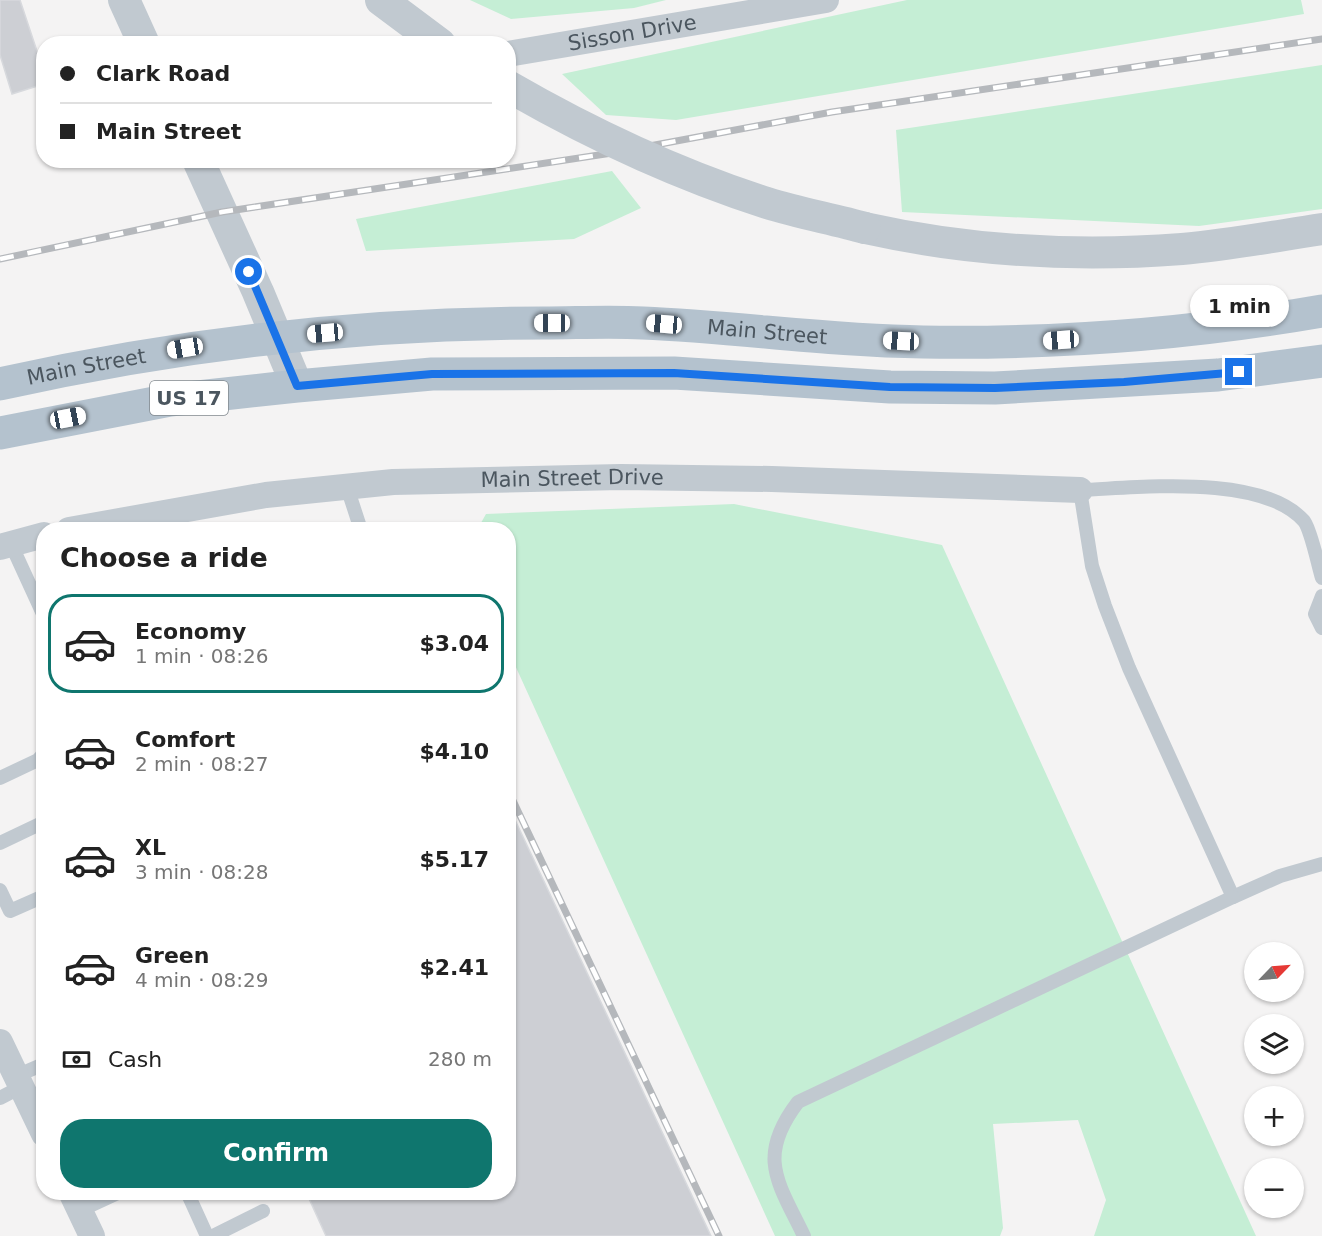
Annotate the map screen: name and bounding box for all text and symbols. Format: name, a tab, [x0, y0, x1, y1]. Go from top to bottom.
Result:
street label: Sisson Drive	[566, 10, 698, 56]
text: Clark Road	[96, 61, 230, 86]
text: Main Street	[96, 119, 241, 144]
route start	[235, 258, 262, 285]
callout: 1 min	[1190, 285, 1288, 327]
text: 1 min	[1208, 294, 1271, 318]
car	[645, 313, 683, 335]
car	[534, 314, 570, 332]
street label: Main Street	[706, 315, 828, 349]
car	[306, 322, 344, 344]
car	[1042, 330, 1080, 350]
car	[883, 331, 919, 351]
car	[166, 336, 204, 360]
street label: Main Street	[25, 344, 148, 390]
route end	[1225, 358, 1252, 385]
road number: US 17	[150, 381, 228, 415]
car	[49, 406, 87, 430]
street label: Main Street Drive	[480, 465, 664, 492]
text: Choose a ride	[60, 542, 268, 573]
icon: car	[63, 617, 117, 671]
text: Economy	[135, 619, 246, 644]
text: $3.04	[419, 631, 489, 656]
text: 1 min · 08:26	[135, 644, 269, 668]
icon: car	[63, 725, 117, 779]
text: Comfort	[135, 727, 235, 752]
text: $4.10	[419, 739, 489, 764]
text: 2 min · 08:27	[135, 752, 269, 776]
icon: car	[63, 833, 117, 887]
text: XL	[135, 835, 166, 860]
text: $5.17	[419, 847, 489, 872]
text: 3 min · 08:28	[135, 860, 269, 884]
icon: car	[63, 941, 117, 995]
north arrow	[1244, 942, 1304, 1002]
map controls	[1244, 942, 1304, 1218]
text: Green	[135, 943, 209, 968]
text: $2.41	[419, 955, 489, 980]
text: 4 min · 08:29	[135, 968, 269, 992]
button: layers	[1244, 1014, 1304, 1074]
icon: cash	[60, 1043, 93, 1076]
text: Cash	[108, 1047, 162, 1072]
text: 280 m	[428, 1047, 492, 1071]
button: +	[1244, 1086, 1304, 1146]
button: Confirm	[60, 1119, 492, 1188]
button: −	[1244, 1158, 1304, 1218]

